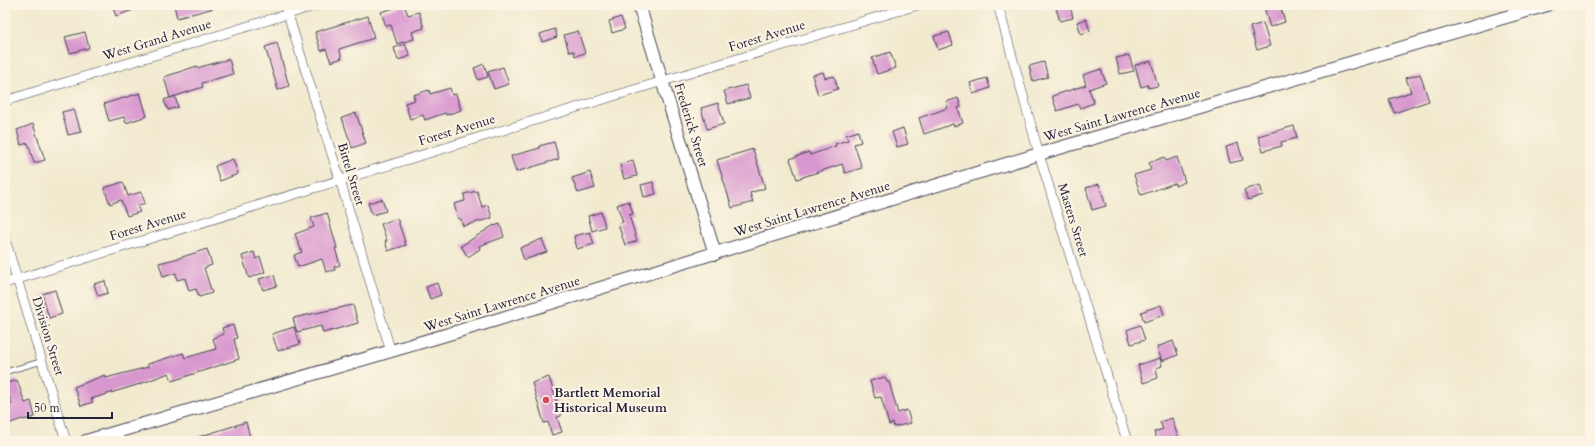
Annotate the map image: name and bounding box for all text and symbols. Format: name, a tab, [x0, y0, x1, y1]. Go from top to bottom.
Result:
street label: West Grand Avenue	[99, 15, 214, 65]
street label: Forest Avenue	[727, 16, 808, 56]
street label: Frederick Street	[670, 81, 712, 169]
street label: West Saint Lawrence Avenue	[1041, 84, 1203, 146]
street label: Forest Avenue	[417, 110, 498, 150]
street label: Bittel Street	[333, 140, 369, 208]
street label: West Saint Lawrence Avenue	[731, 177, 892, 242]
street label: Masters Street	[1053, 181, 1093, 259]
street label: Forest Avenue	[108, 205, 189, 245]
street label: West Saint Lawrence Avenue	[421, 272, 582, 337]
street label: Division Street	[27, 294, 69, 378]
place label: Bartlett Memorial Historical Museum	[554, 384, 667, 417]
scale bar	[28, 394, 112, 420]
marker: Bartlett Memorial Historical Museum	[541, 395, 551, 405]
text: 50 m	[34, 400, 61, 416]

